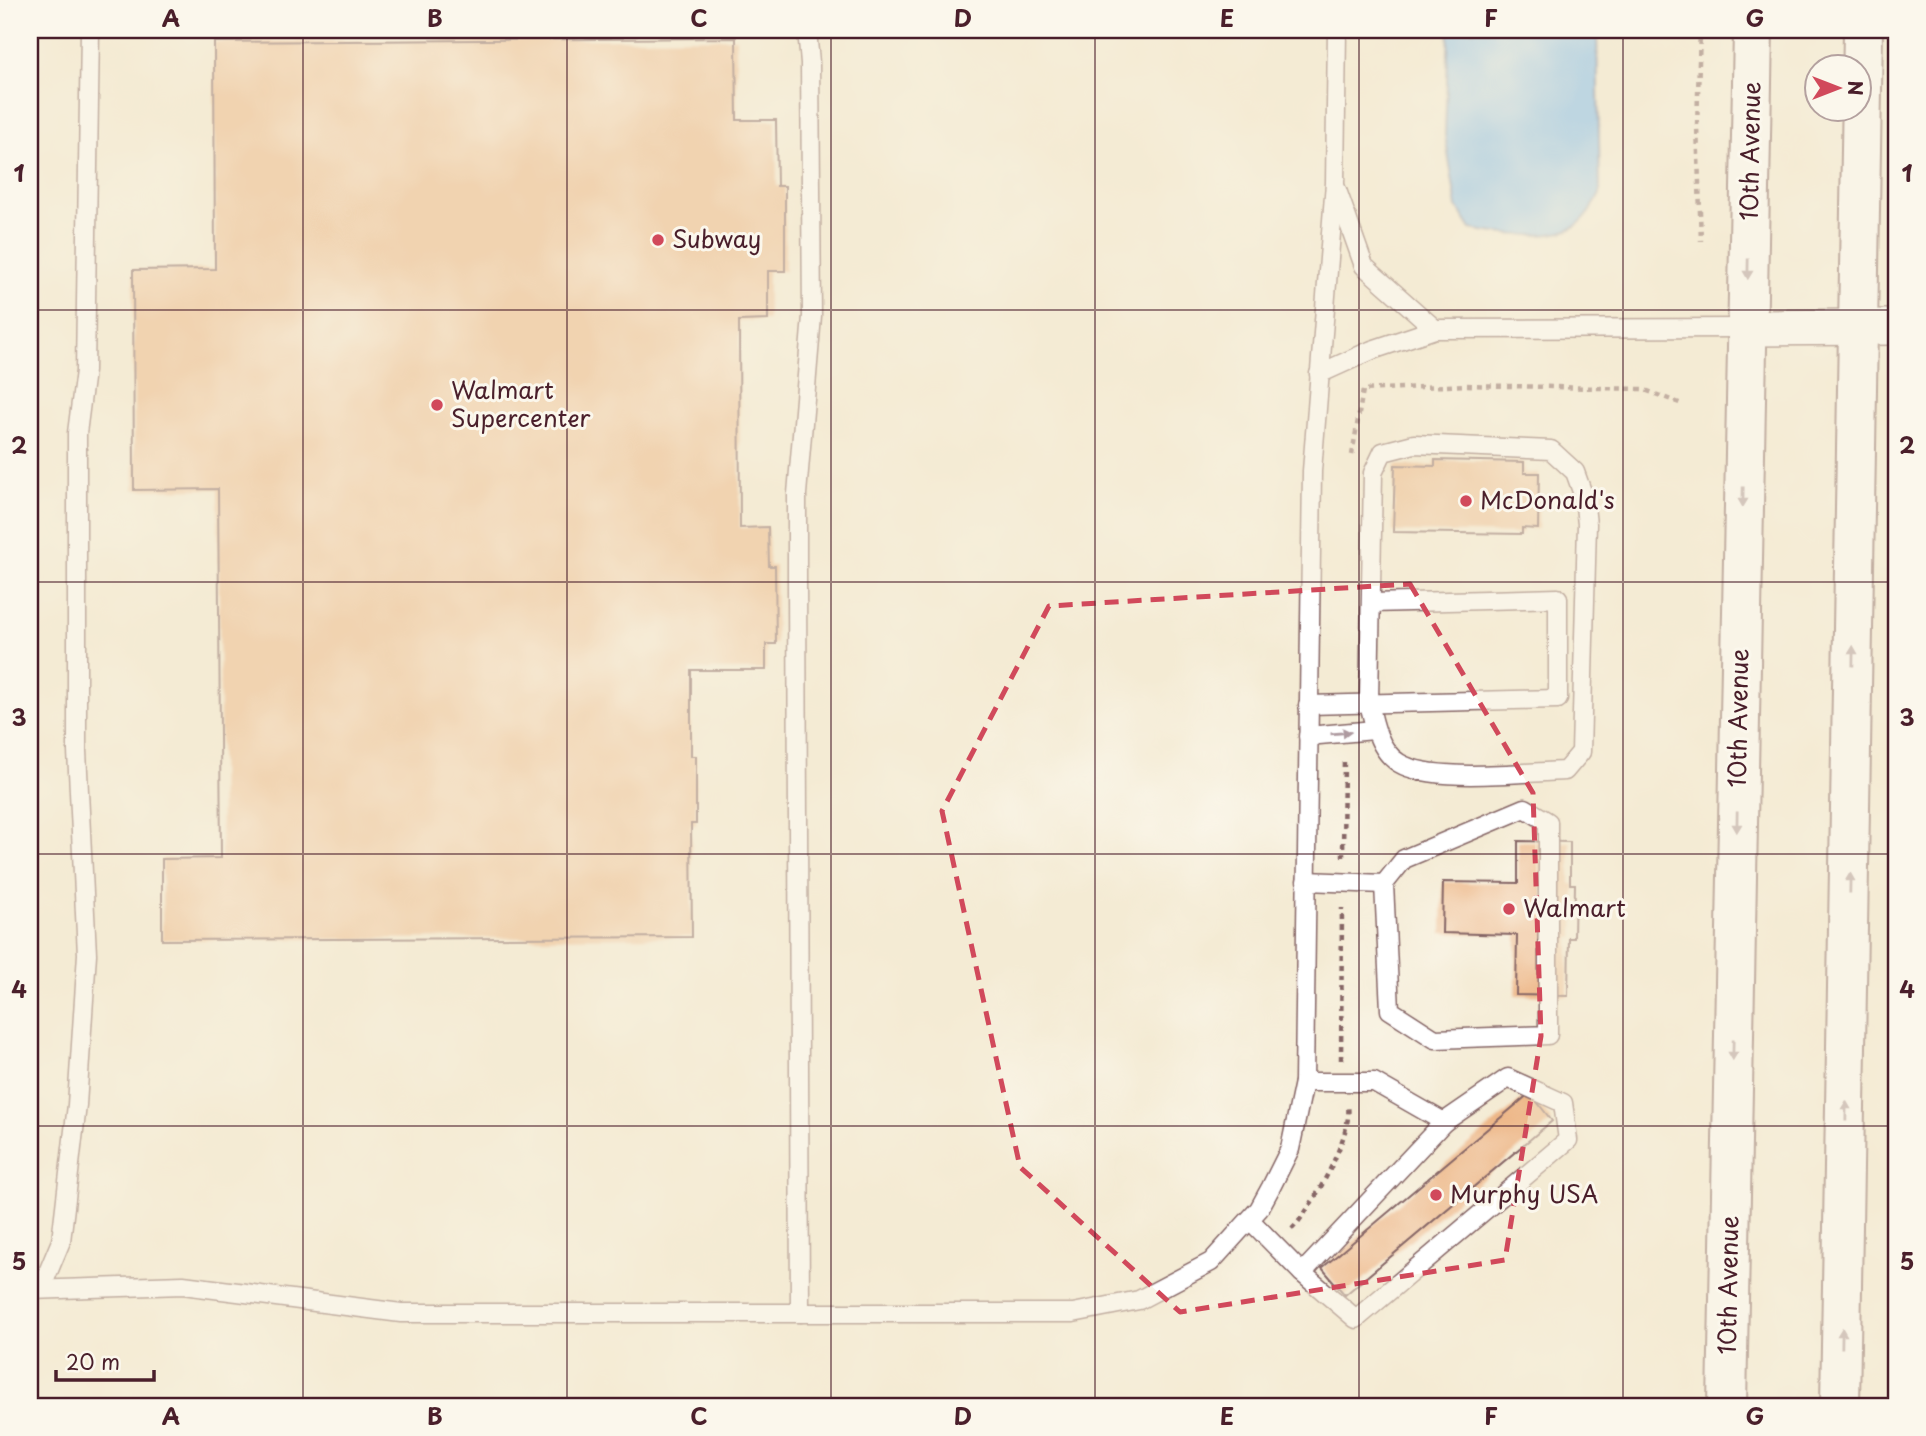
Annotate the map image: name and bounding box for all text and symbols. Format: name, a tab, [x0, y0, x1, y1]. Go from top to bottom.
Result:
text: A	[162, 0, 180, 35]
text: B	[427, 0, 443, 35]
text: C	[690, 0, 708, 35]
text: D	[954, 0, 972, 35]
text: E	[1220, 0, 1234, 35]
text: F	[1484, 0, 1498, 35]
text: G	[1746, 0, 1764, 35]
north arrow	[1804, 52, 1874, 122]
text: N	[1842, 80, 1870, 96]
street label: 10th Avenue	[1730, 81, 1768, 221]
text: 1	[14, 155, 25, 190]
text: 1	[1902, 155, 1913, 190]
place label: Subway	[672, 220, 761, 256]
marker: Subway	[650, 232, 666, 248]
one-way arrow	[1742, 259, 1753, 281]
place label: Walmart Supercenter	[451, 371, 591, 435]
marker: Walmart Supercenter	[429, 397, 445, 413]
text: 2	[11, 427, 27, 462]
text: 2	[1899, 427, 1915, 462]
place label: McDonald's	[1480, 481, 1615, 517]
one-way arrow	[1738, 486, 1749, 508]
marker: McDonald's	[1458, 493, 1474, 509]
one-way arrow	[1848, 644, 1859, 666]
street label: 10th Avenue	[1718, 648, 1756, 788]
text: 3	[11, 699, 27, 734]
text: 3	[1899, 699, 1915, 734]
one-way arrow	[1330, 727, 1352, 738]
one-way arrow	[1732, 812, 1743, 834]
one-way arrow	[1844, 872, 1856, 894]
place label: Walmart	[1523, 889, 1626, 925]
marker: Walmart	[1501, 901, 1517, 917]
text: 4	[11, 971, 27, 1006]
text: 4	[1899, 971, 1915, 1006]
one-way arrow	[1727, 1039, 1739, 1061]
one-way arrow	[1841, 1099, 1852, 1121]
place label: Murphy USA	[1450, 1175, 1598, 1211]
marker: Murphy USA	[1428, 1187, 1444, 1203]
street label: 10th Avenue	[1708, 1215, 1746, 1355]
text: 5	[12, 1243, 26, 1278]
text: 5	[1900, 1243, 1914, 1278]
one-way arrow	[1836, 1327, 1847, 1349]
scale bar	[56, 1338, 154, 1382]
text: 20 m	[66, 1345, 120, 1377]
text: A	[162, 1398, 180, 1433]
text: B	[427, 1398, 443, 1433]
text: C	[690, 1398, 708, 1433]
text: D	[954, 1398, 972, 1433]
text: E	[1220, 1398, 1234, 1433]
text: F	[1484, 1398, 1498, 1433]
text: G	[1746, 1398, 1764, 1433]

